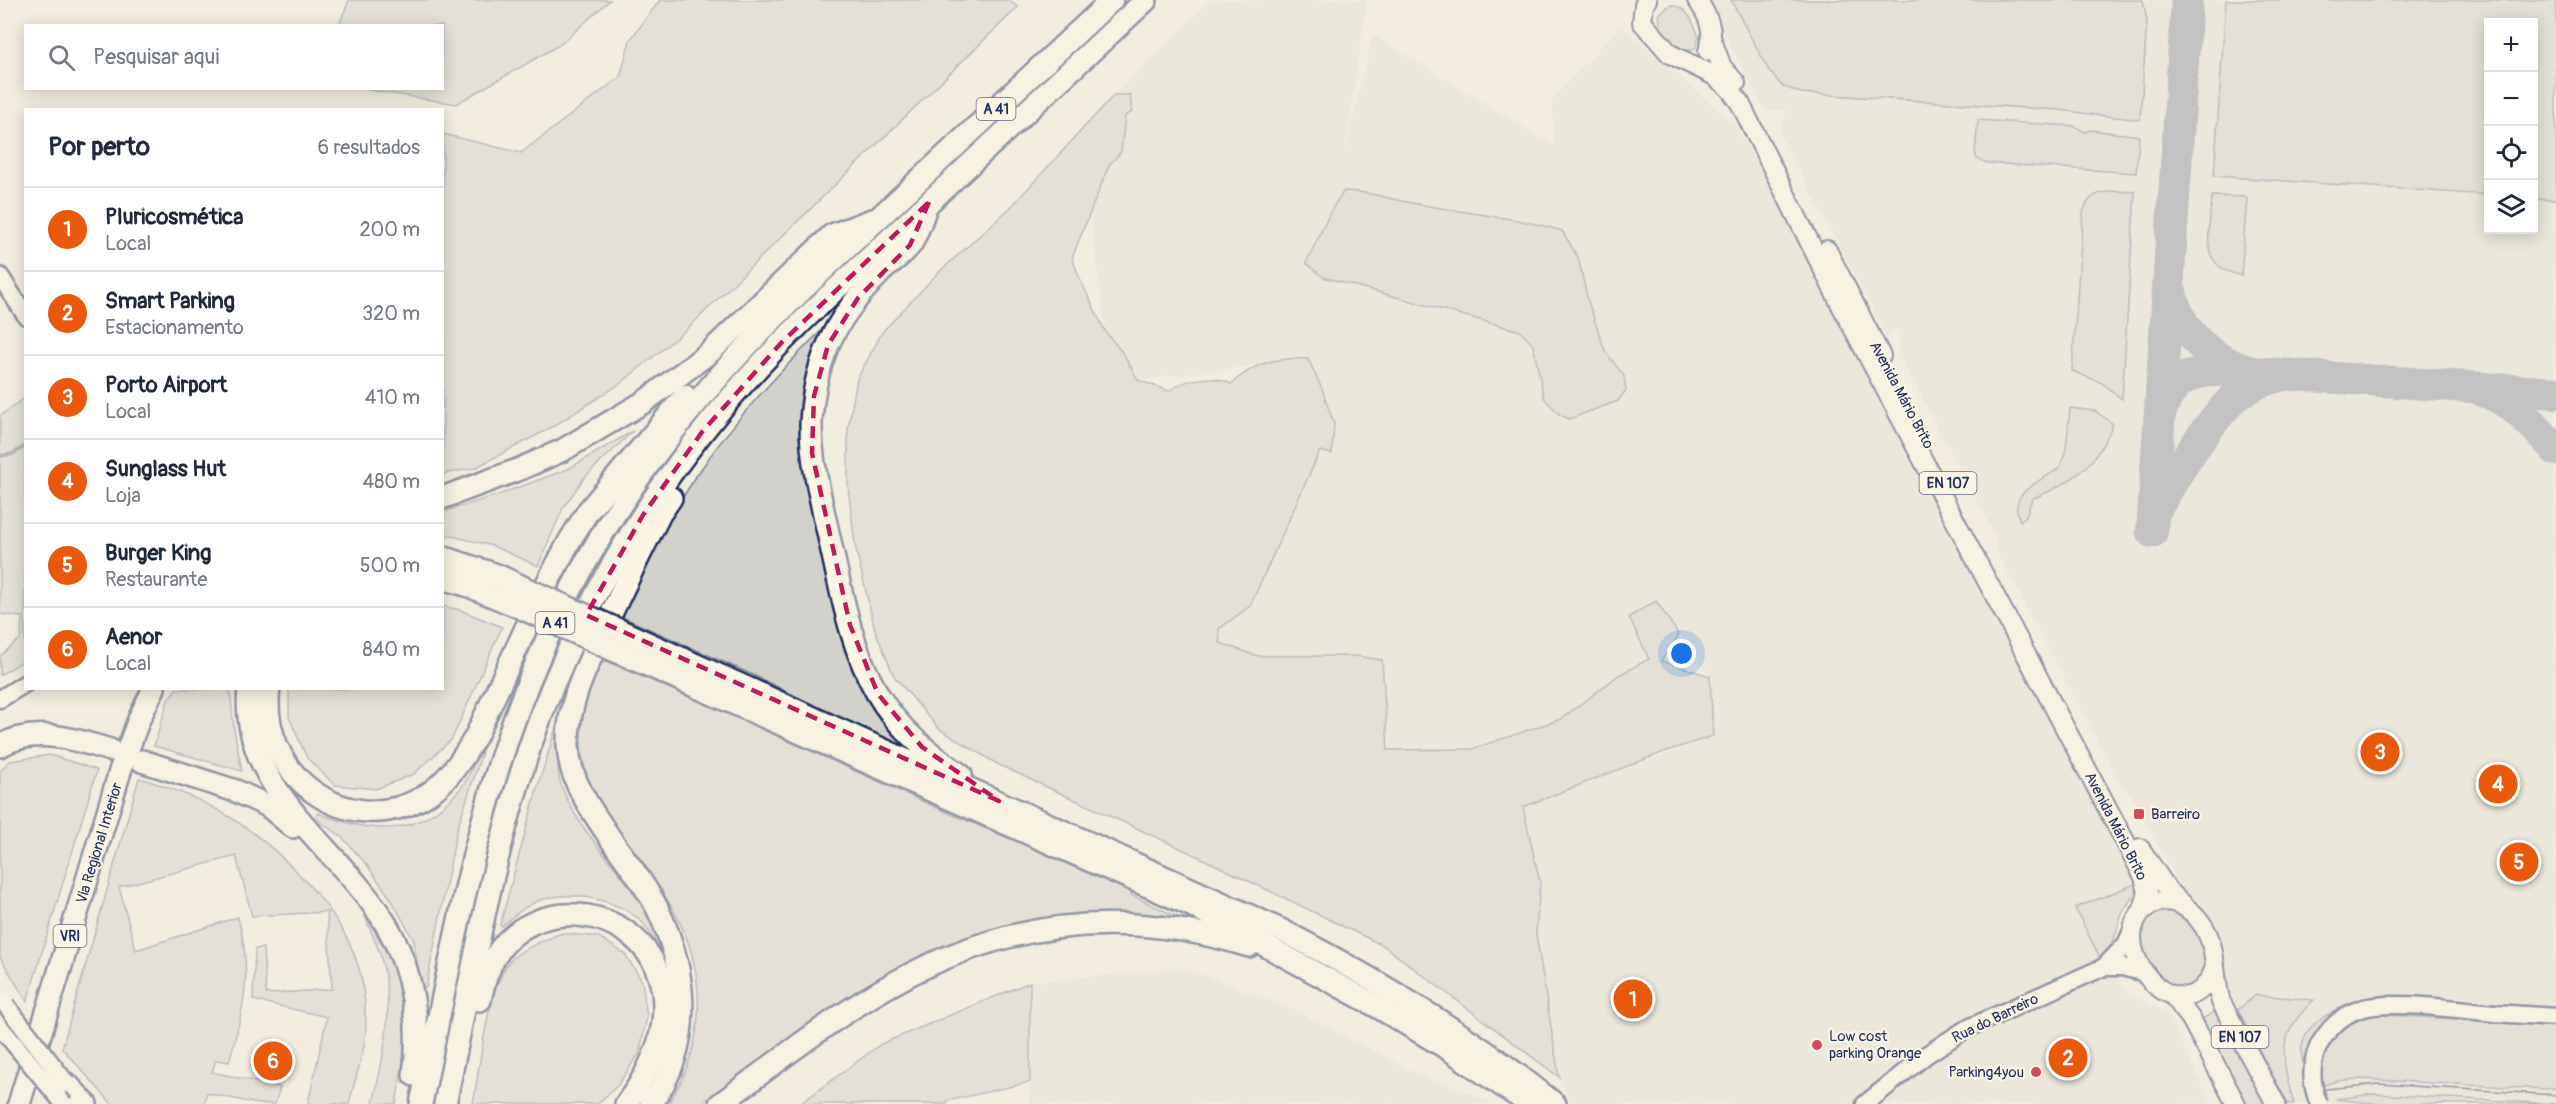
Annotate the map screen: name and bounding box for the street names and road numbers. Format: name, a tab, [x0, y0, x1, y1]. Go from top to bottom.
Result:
road number: A 41	[976, 98, 1016, 120]
street label: Avenida Mário Brito	[1865, 338, 1938, 452]
road number: EN 107	[1920, 472, 1976, 494]
road number: A 41	[536, 612, 574, 634]
street label: Avenida Mário Brito	[2080, 769, 2151, 884]
street label: Via Regional Interior	[72, 780, 127, 906]
road number: VRI	[54, 925, 86, 947]
street label: Rua do Barreiro	[1949, 989, 2042, 1048]
road number: EN 107	[2212, 1026, 2268, 1048]

